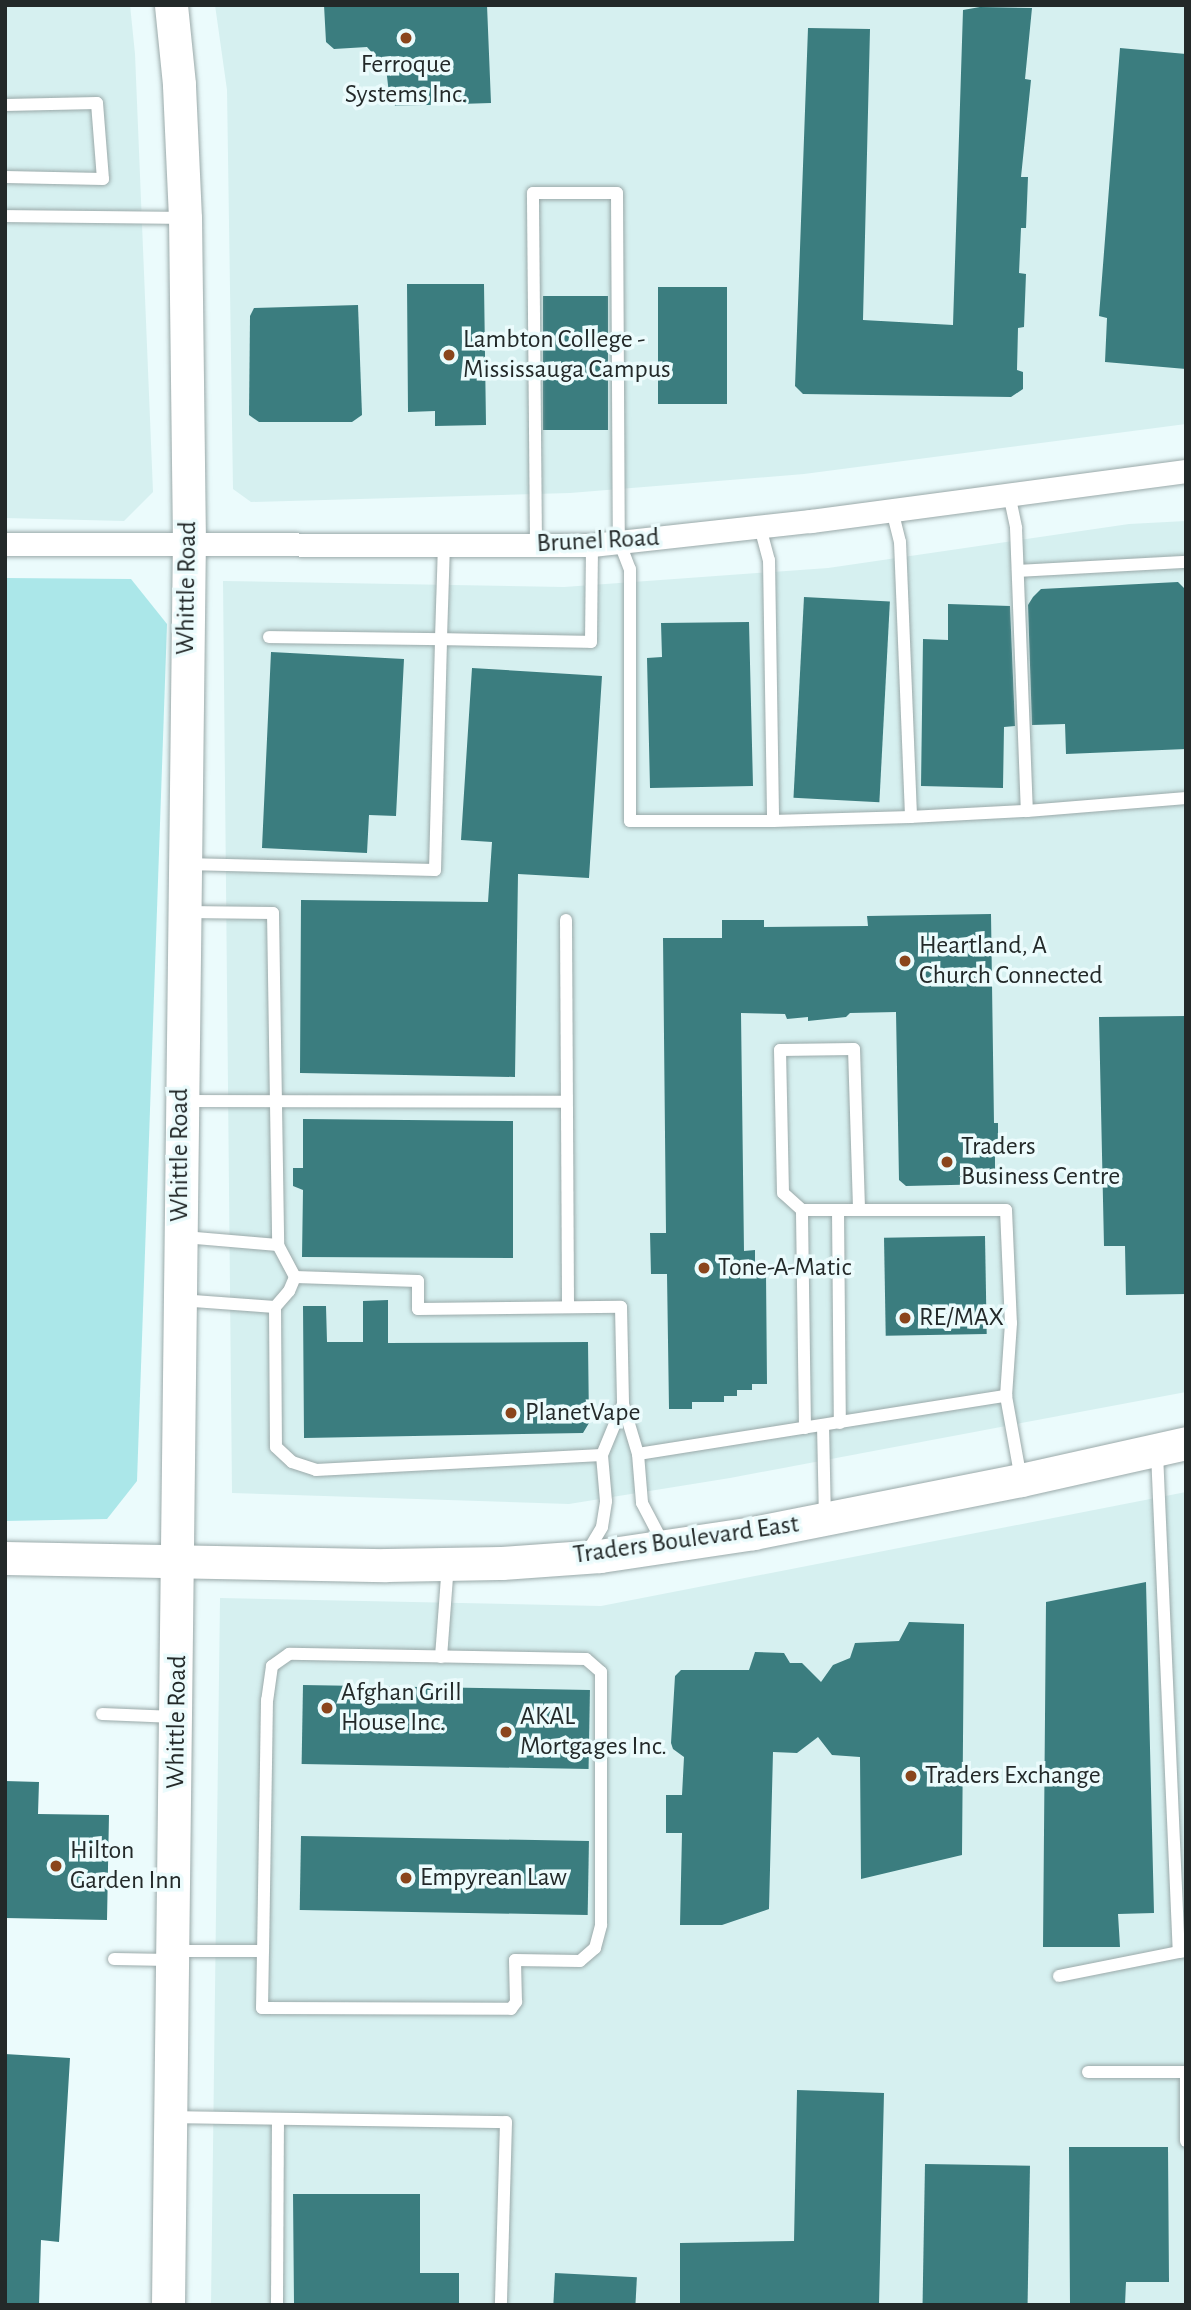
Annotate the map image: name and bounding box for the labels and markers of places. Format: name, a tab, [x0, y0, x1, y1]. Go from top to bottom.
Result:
marker: Ferroque Systems Inc.	[398, 30, 414, 46]
place label: Ferroque Systems Inc.	[345, 49, 467, 110]
place label: Lambton College - Mississauga Campus	[463, 324, 671, 386]
marker: Lambton College - Mississauga Campus	[441, 347, 457, 363]
place label: Heartland, A Church Connected	[919, 930, 1103, 992]
marker: Heartland, A Church Connected	[897, 953, 913, 969]
place label: Traders Business Centre	[961, 1131, 1120, 1192]
marker: Traders Business Centre	[939, 1154, 955, 1170]
place label: Tone-A-Matic	[718, 1252, 851, 1284]
marker: Tone-A-Matic	[696, 1260, 712, 1276]
place label: RE/MAX	[919, 1302, 1004, 1334]
marker: RE/MAX	[897, 1310, 913, 1326]
place label: PlanetVape	[525, 1397, 640, 1429]
marker: PlanetVape	[503, 1405, 519, 1421]
place label: Afghan Grill House Inc.	[341, 1677, 462, 1738]
marker: Afghan Grill House Inc.	[319, 1700, 335, 1716]
place label: AKAL Mortgages Inc.	[520, 1701, 667, 1762]
marker: AKAL Mortgages Inc.	[498, 1724, 514, 1740]
place label: Traders Exchange	[925, 1760, 1101, 1792]
marker: Traders Exchange	[903, 1768, 919, 1784]
place label: Hilton Garden Inn	[70, 1835, 182, 1896]
marker: Hilton Garden Inn	[48, 1858, 64, 1874]
place label: Empyrean Law	[420, 1862, 567, 1894]
marker: Empyrean Law	[398, 1870, 414, 1886]

